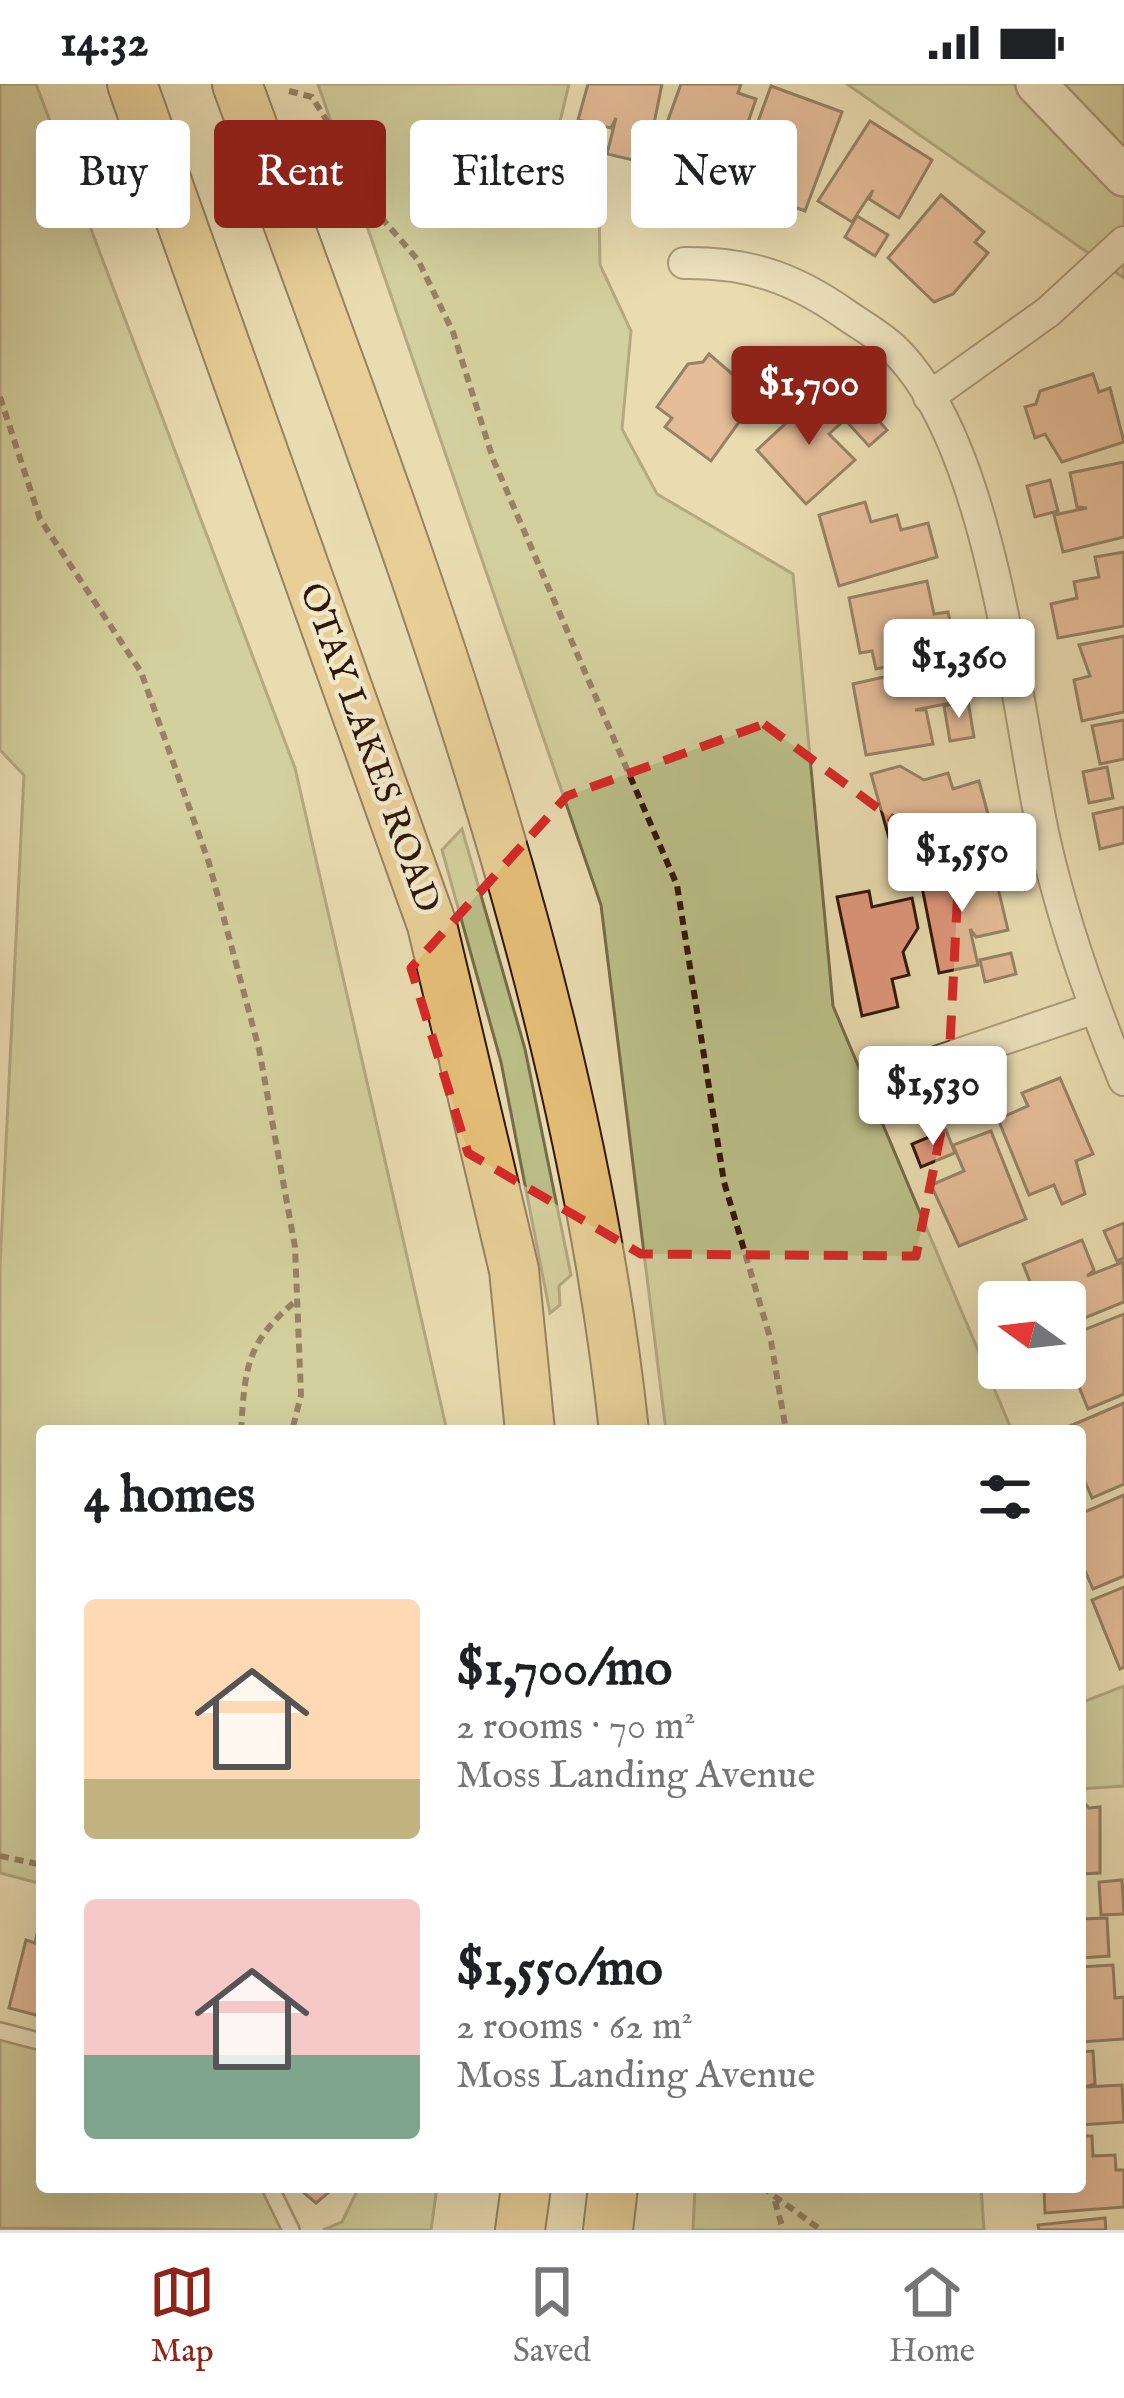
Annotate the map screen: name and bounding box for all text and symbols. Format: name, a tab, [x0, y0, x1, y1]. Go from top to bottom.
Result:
text: 14:32	[60, 14, 149, 71]
chip: Buy	[36, 120, 190, 228]
chip: Rent	[214, 120, 386, 228]
chip: Filters	[410, 120, 607, 228]
chip: New	[631, 120, 797, 228]
pin: $1,700	[711, 346, 907, 448]
text: $1,700	[758, 360, 860, 409]
street label: OTAY LAKES ROAD	[288, 577, 450, 919]
pin: $1,360	[861, 619, 1057, 721]
text: $1,360	[911, 633, 1007, 682]
pin: $1,550	[864, 813, 1060, 915]
text: $1,550	[915, 827, 1009, 876]
pin: $1,530	[835, 1046, 1031, 1148]
text: $1,530	[886, 1060, 980, 1109]
north arrow	[978, 1281, 1086, 1389]
map controls	[978, 1281, 1086, 1389]
icon: filters	[972, 1464, 1038, 1530]
text: 4 homes	[84, 1465, 255, 1530]
text: $1,700/mo	[456, 1638, 672, 1703]
icon: home	[180, 1647, 324, 1791]
text: 2 rooms · 70 m²	[456, 1703, 696, 1752]
text: Moss Landing Avenue	[456, 1752, 815, 1801]
text: $1,550/mo	[456, 1938, 663, 2003]
icon: home	[180, 1947, 324, 2091]
text: 2 rooms · 62 m²	[456, 2003, 693, 2052]
text: Moss Landing Avenue	[456, 2052, 815, 2101]
tab: Map	[149, 2259, 215, 2373]
tab: Saved	[513, 2259, 591, 2373]
tab: Home	[889, 2259, 975, 2373]

